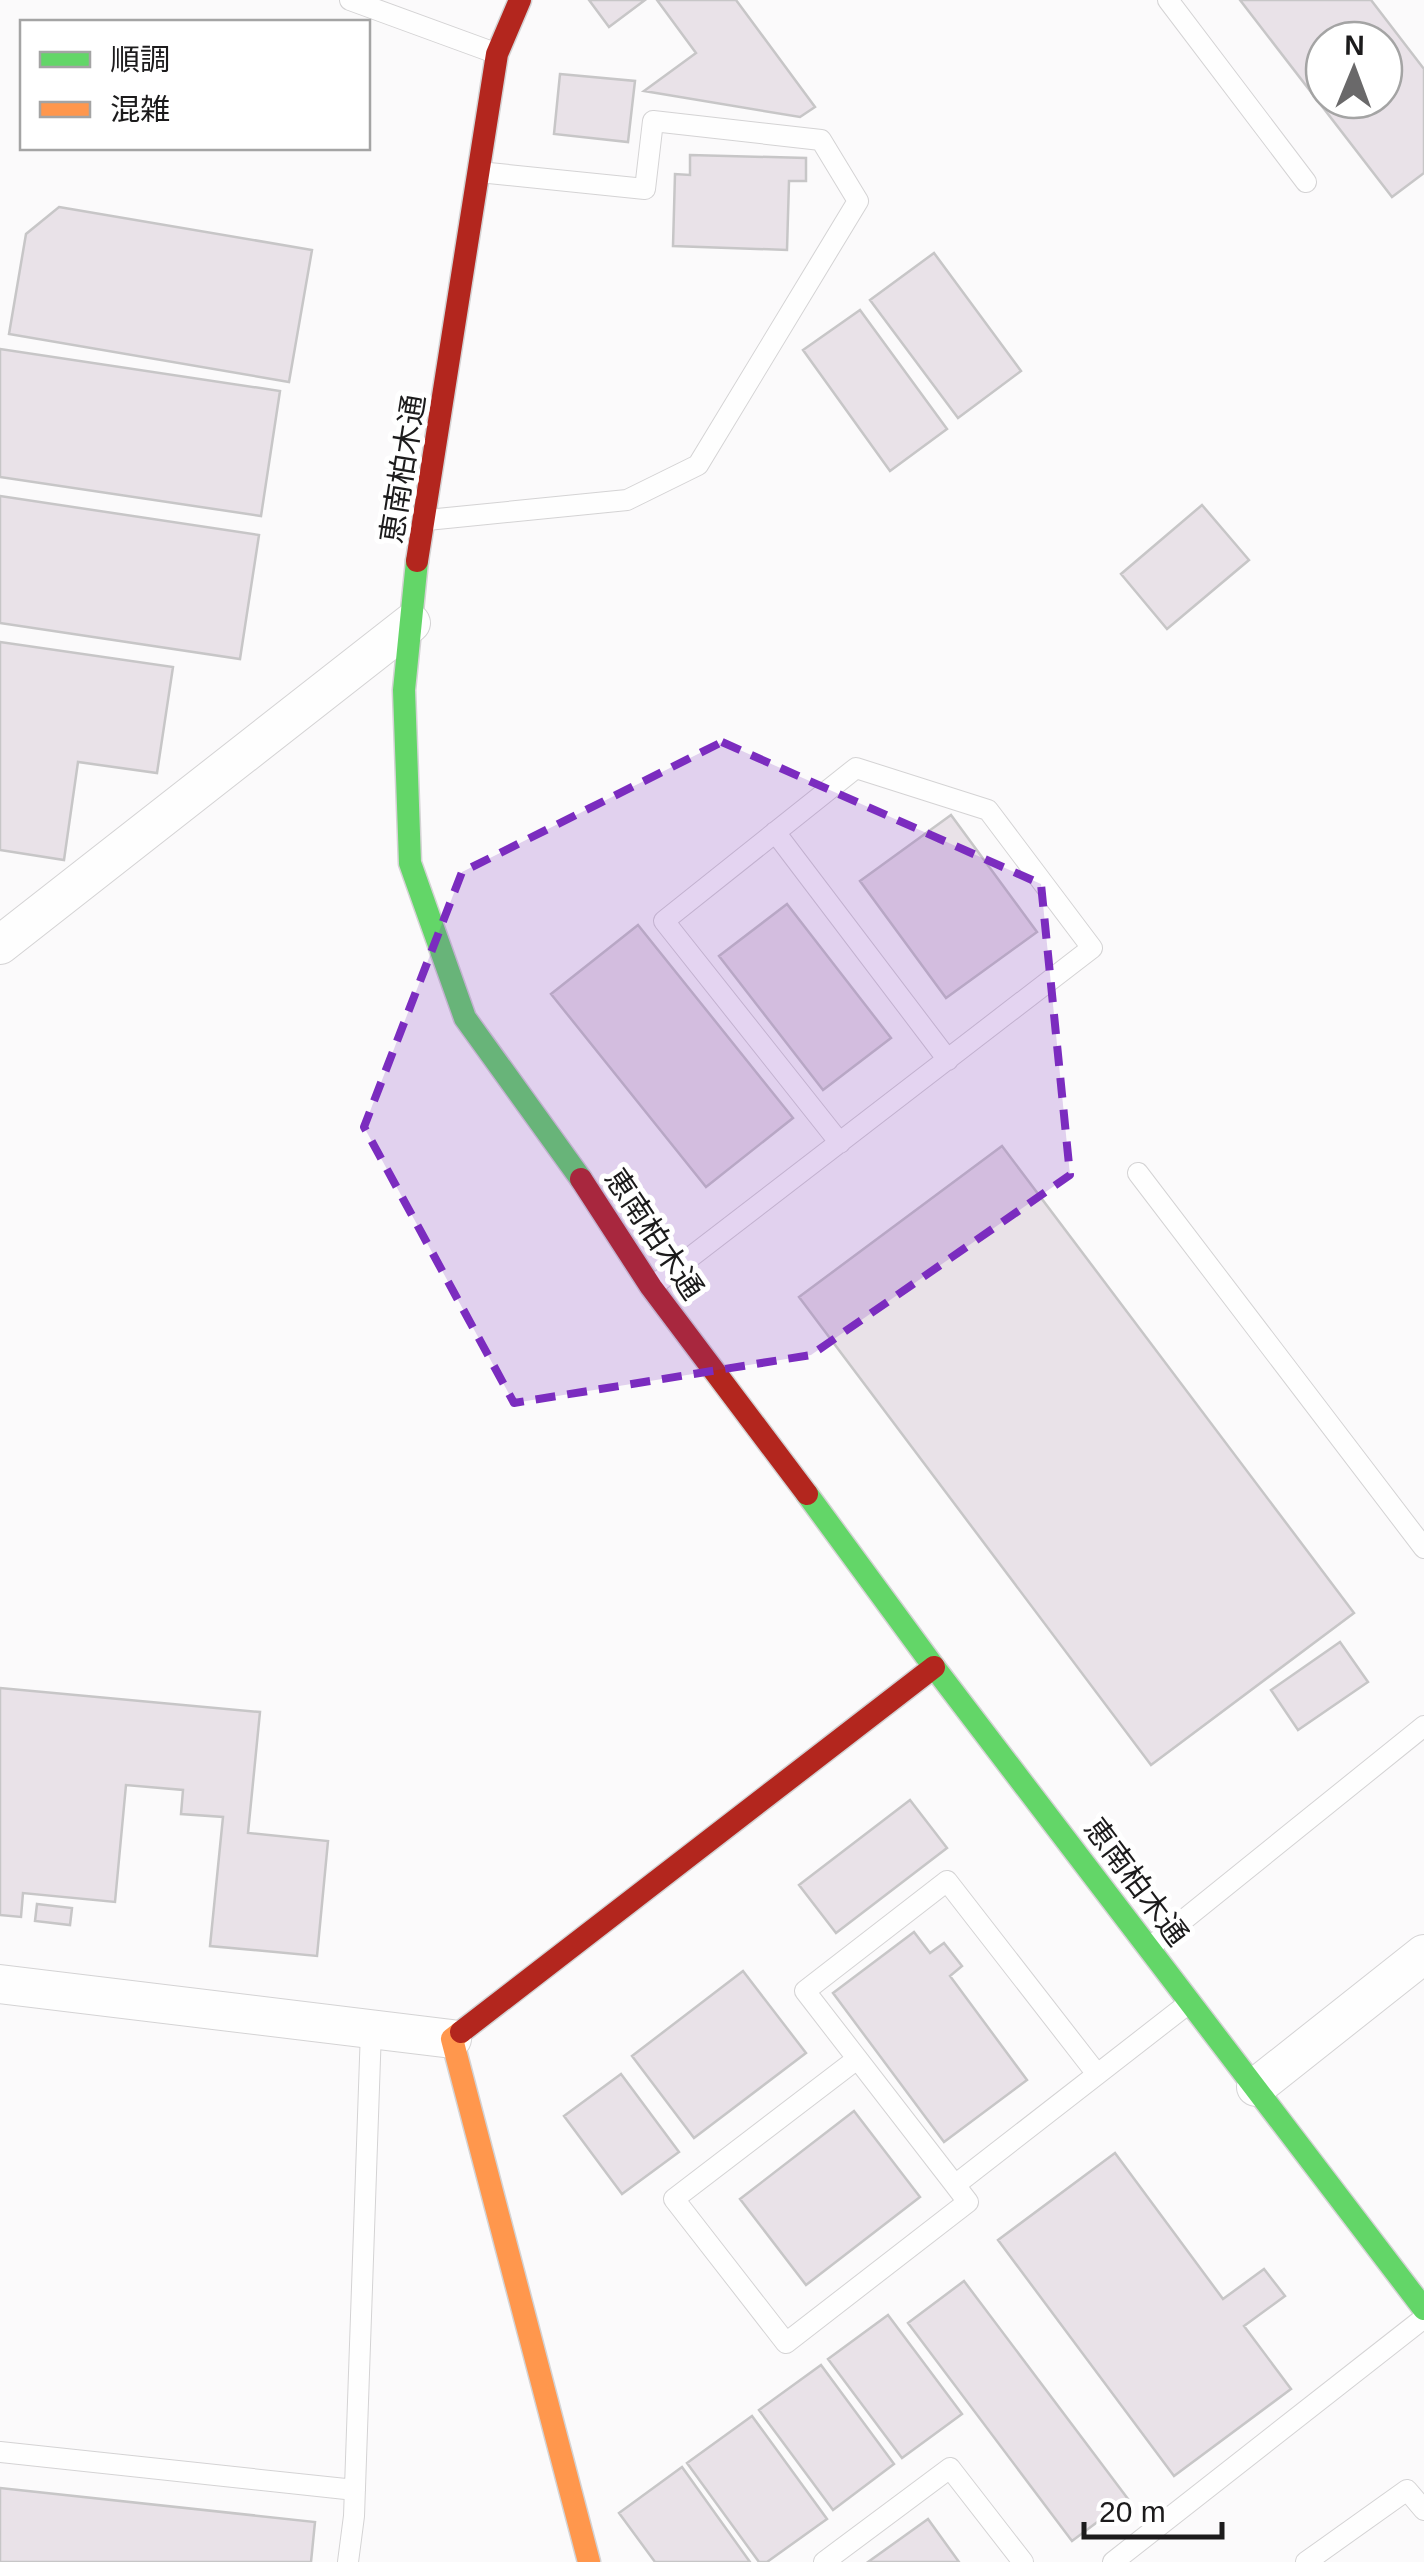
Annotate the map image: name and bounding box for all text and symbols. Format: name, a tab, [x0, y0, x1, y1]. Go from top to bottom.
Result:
legend	[20, 20, 370, 150]
north arrow	[1304, 20, 1404, 120]
text: N	[1344, 30, 1365, 61]
text: 順調	[110, 43, 170, 76]
text: 混雑	[110, 93, 170, 126]
street label: 恵南柏木通	[374, 392, 431, 546]
street label: 恵南柏木通	[599, 1162, 710, 1305]
street label: 恵南柏木通	[1078, 1812, 1195, 1952]
scale bar	[1084, 2477, 1222, 2539]
text: 20 m	[1099, 2495, 1166, 2528]

